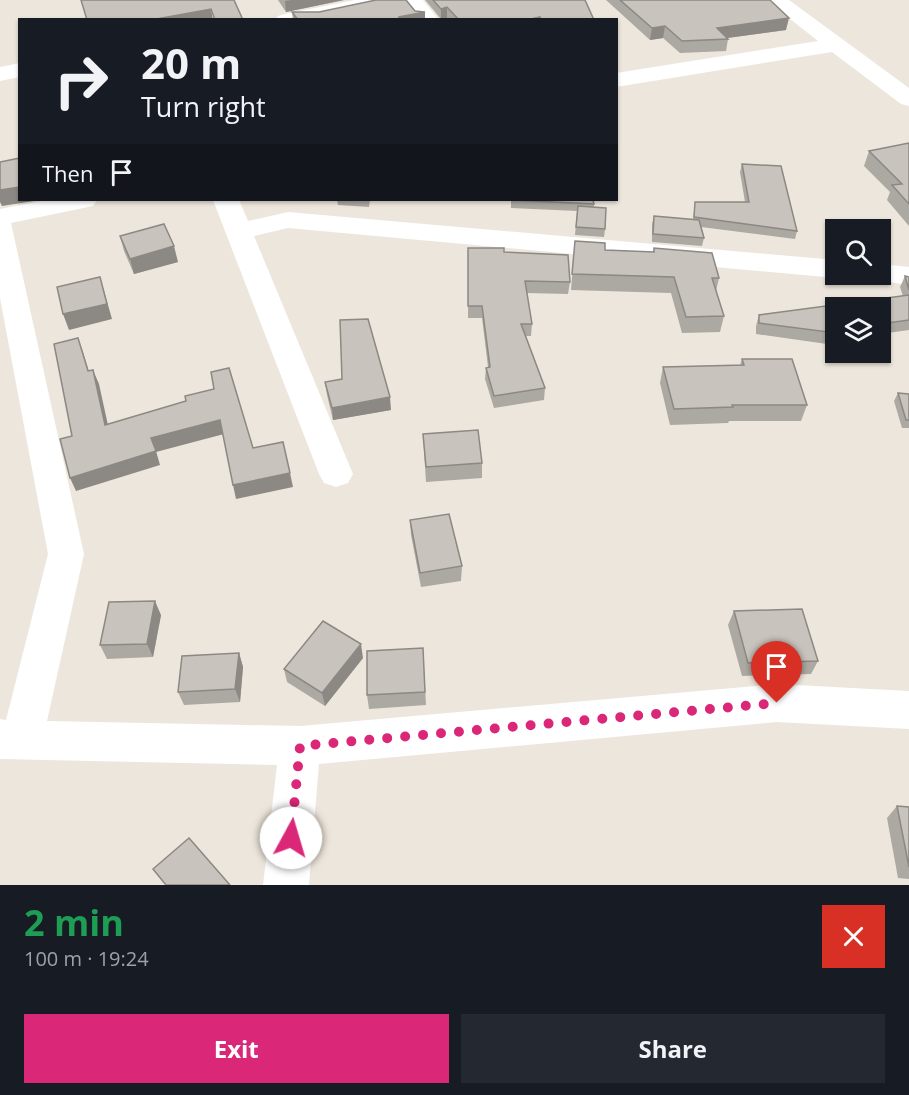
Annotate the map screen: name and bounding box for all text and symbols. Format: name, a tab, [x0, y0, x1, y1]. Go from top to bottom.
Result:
text: 20 m	[141, 34, 241, 91]
icon: right	[42, 42, 120, 120]
text: Turn right	[141, 88, 266, 125]
icon: arrive	[105, 156, 138, 189]
text: Then	[42, 158, 93, 188]
map controls	[825, 219, 891, 363]
button: search	[825, 219, 891, 285]
button: layers	[825, 297, 891, 363]
pin	[751, 641, 802, 703]
icon: arrive	[760, 650, 793, 683]
position arrow	[259, 806, 323, 870]
text: 2 min	[24, 898, 124, 947]
button: close	[822, 905, 885, 968]
text: 100 m · 19:24	[24, 945, 149, 972]
button: Exit	[24, 1014, 449, 1083]
button: Share	[461, 1014, 885, 1083]

